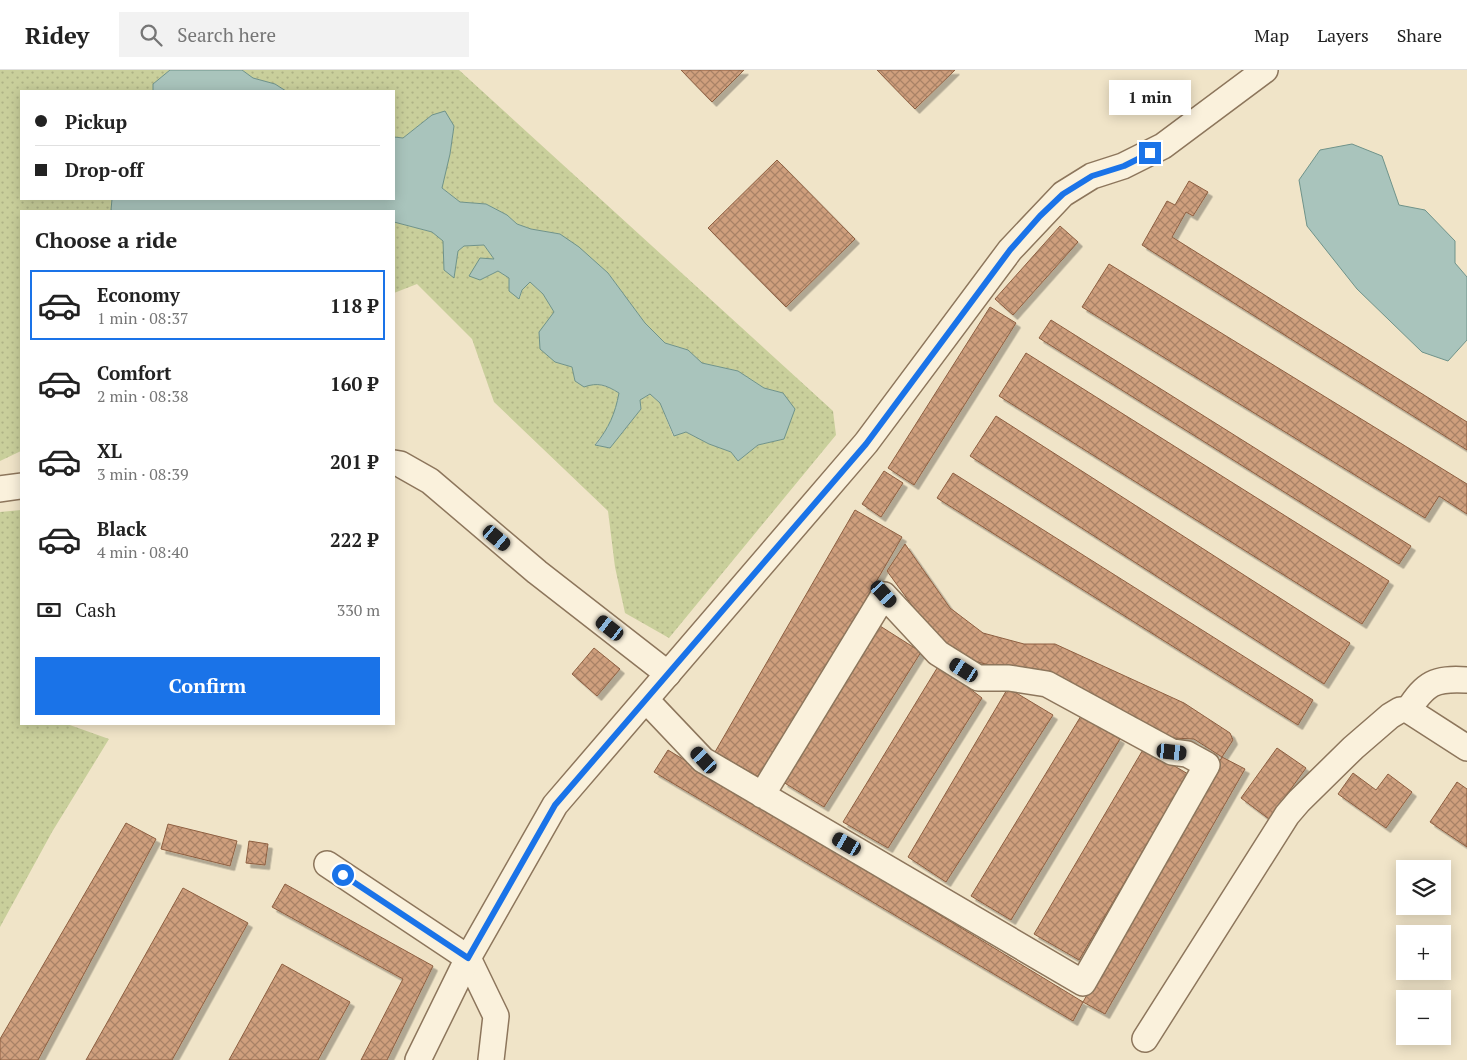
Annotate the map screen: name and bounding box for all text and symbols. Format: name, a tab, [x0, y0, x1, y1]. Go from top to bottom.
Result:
search box	[119, 12, 469, 57]
text: Ridey	[25, 19, 89, 51]
icon: search	[137, 21, 165, 49]
text: Search here	[177, 22, 276, 47]
text: Map	[1254, 23, 1289, 47]
text: Layers	[1317, 23, 1369, 47]
text: Share	[1397, 23, 1442, 47]
callout: 1 min	[1109, 81, 1191, 116]
text: 1 min	[1128, 86, 1172, 108]
text: Pickup	[65, 109, 127, 134]
route end	[1139, 142, 1161, 164]
text: Drop-off	[65, 157, 143, 182]
text: Choose a ride	[35, 225, 177, 254]
text: Economy	[97, 282, 180, 307]
icon: car	[37, 283, 82, 328]
text: 118 ₽	[330, 293, 378, 318]
text: 1 min · 08:37	[97, 307, 189, 329]
text: Comfort	[97, 360, 172, 385]
icon: car	[37, 361, 82, 406]
text: 160 ₽	[330, 371, 378, 396]
text: 2 min · 08:38	[97, 385, 189, 407]
text: XL	[97, 438, 122, 463]
icon: car	[37, 439, 82, 484]
text: 201 ₽	[330, 449, 378, 474]
text: 3 min · 08:39	[97, 463, 189, 485]
text: Black	[97, 516, 147, 541]
icon: car	[37, 517, 82, 562]
car	[480, 523, 513, 553]
text: 222 ₽	[330, 527, 378, 552]
text: 4 min · 08:40	[97, 541, 189, 563]
car	[868, 578, 899, 610]
icon: cash	[35, 596, 63, 624]
text: Cash	[75, 597, 116, 622]
text: 330 m	[337, 599, 380, 621]
car	[593, 613, 626, 643]
car	[947, 656, 980, 684]
button: Confirm	[35, 657, 380, 715]
car	[1156, 743, 1187, 761]
car	[688, 744, 719, 776]
car	[830, 830, 863, 858]
map controls	[1396, 860, 1451, 1045]
button: layers	[1396, 860, 1451, 915]
route start	[332, 864, 354, 886]
button: +	[1396, 925, 1451, 980]
button: −	[1396, 990, 1451, 1045]

